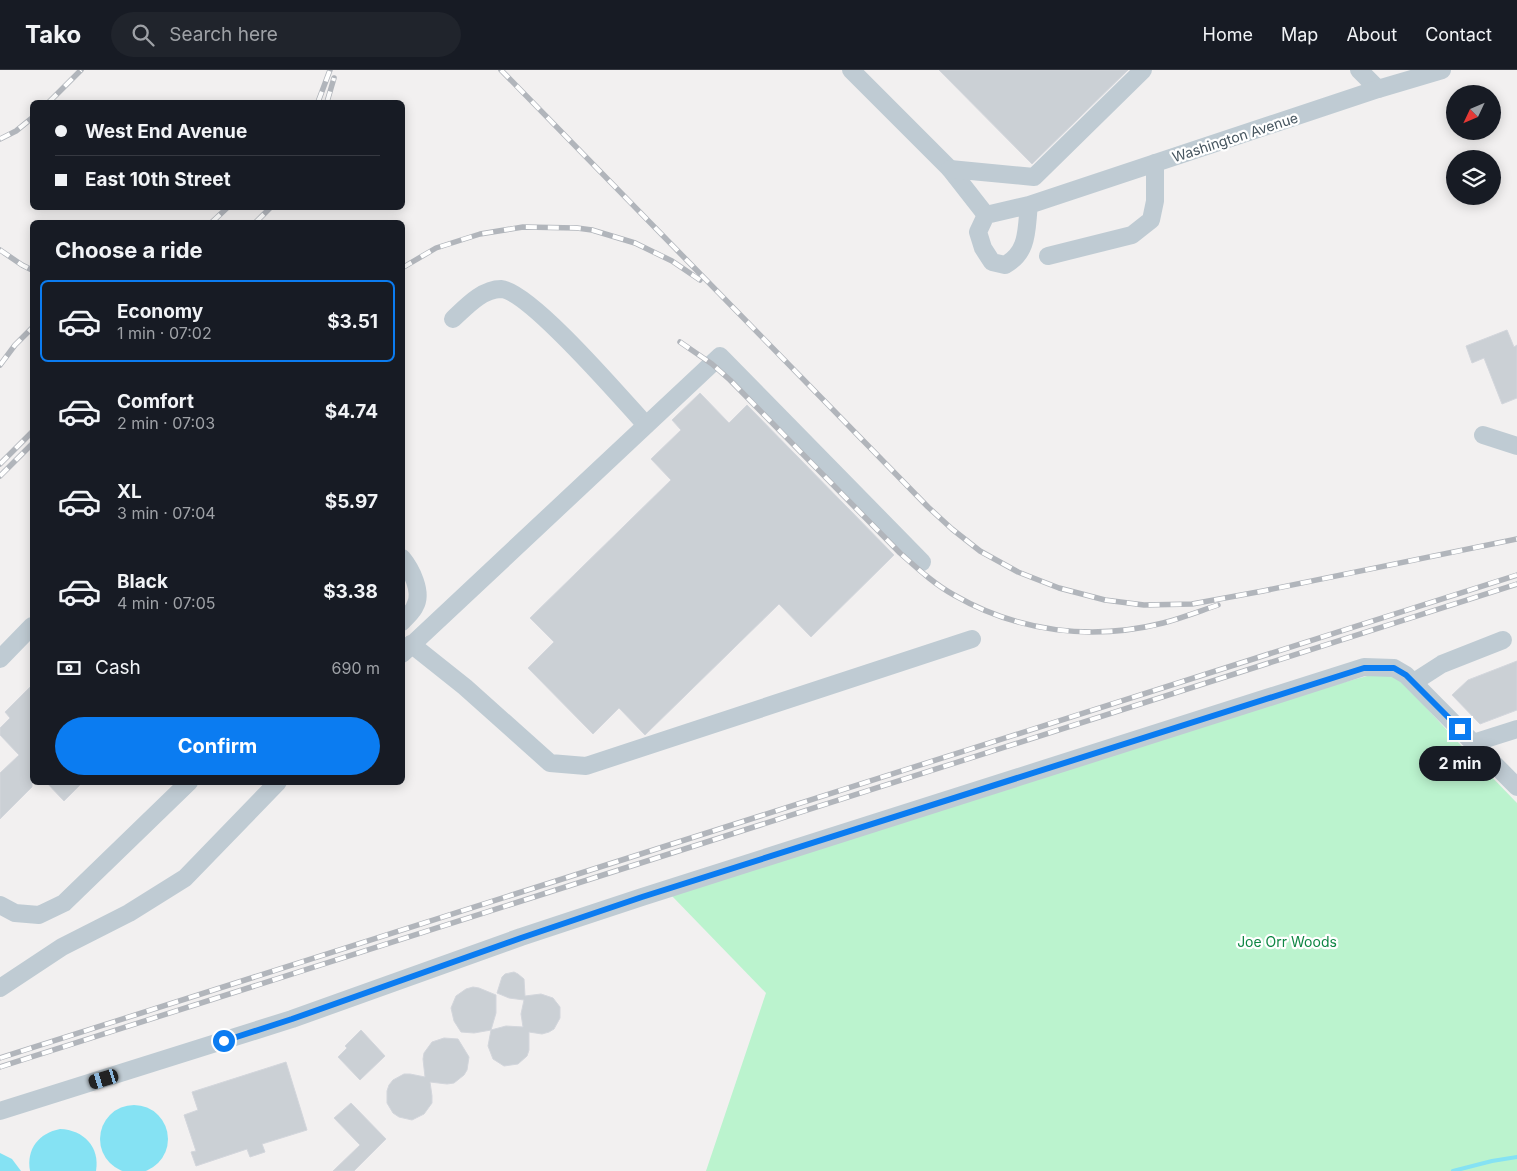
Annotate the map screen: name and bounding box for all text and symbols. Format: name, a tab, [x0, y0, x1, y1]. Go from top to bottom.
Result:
search box	[111, 12, 461, 57]
text: Tako	[25, 20, 81, 49]
icon: search	[129, 21, 157, 49]
text: Search here	[169, 23, 278, 46]
text: Home	[1203, 24, 1253, 45]
text: Map	[1281, 24, 1318, 45]
text: About	[1346, 24, 1397, 45]
text: Contact	[1425, 24, 1492, 45]
north arrow	[1446, 85, 1501, 140]
map controls	[1446, 85, 1501, 205]
street label: Washington Avenue	[1170, 109, 1300, 165]
text: West End Avenue	[85, 120, 247, 143]
button: layers	[1446, 150, 1501, 205]
text: East 10th Street	[85, 168, 231, 191]
text: Choose a ride	[55, 237, 203, 263]
icon: car	[57, 299, 102, 344]
text: Economy	[117, 300, 203, 323]
text: $3.51	[327, 310, 378, 333]
text: 1 min · 07:02	[117, 323, 212, 343]
icon: car	[57, 389, 102, 434]
text: Comfort	[117, 390, 194, 413]
text: $4.74	[325, 400, 378, 423]
text: 2 min · 07:03	[117, 413, 215, 433]
icon: car	[57, 479, 102, 524]
text: XL	[117, 480, 142, 503]
text: $5.97	[325, 490, 378, 513]
text: 3 min · 07:04	[117, 503, 216, 523]
icon: car	[57, 569, 102, 614]
text: Black	[117, 570, 168, 593]
text: $3.38	[323, 580, 378, 603]
text: 4 min · 07:05	[117, 593, 216, 613]
icon: cash	[55, 654, 83, 682]
text: Cash	[95, 656, 141, 679]
text: 690 m	[332, 658, 380, 678]
button: Confirm	[55, 717, 380, 775]
route end	[1449, 718, 1471, 740]
callout: 2 min	[1419, 746, 1501, 782]
text: 2 min	[1439, 753, 1481, 773]
park label: Joe Orr Woods	[1237, 933, 1337, 950]
route start	[213, 1030, 235, 1052]
car	[87, 1067, 120, 1091]

